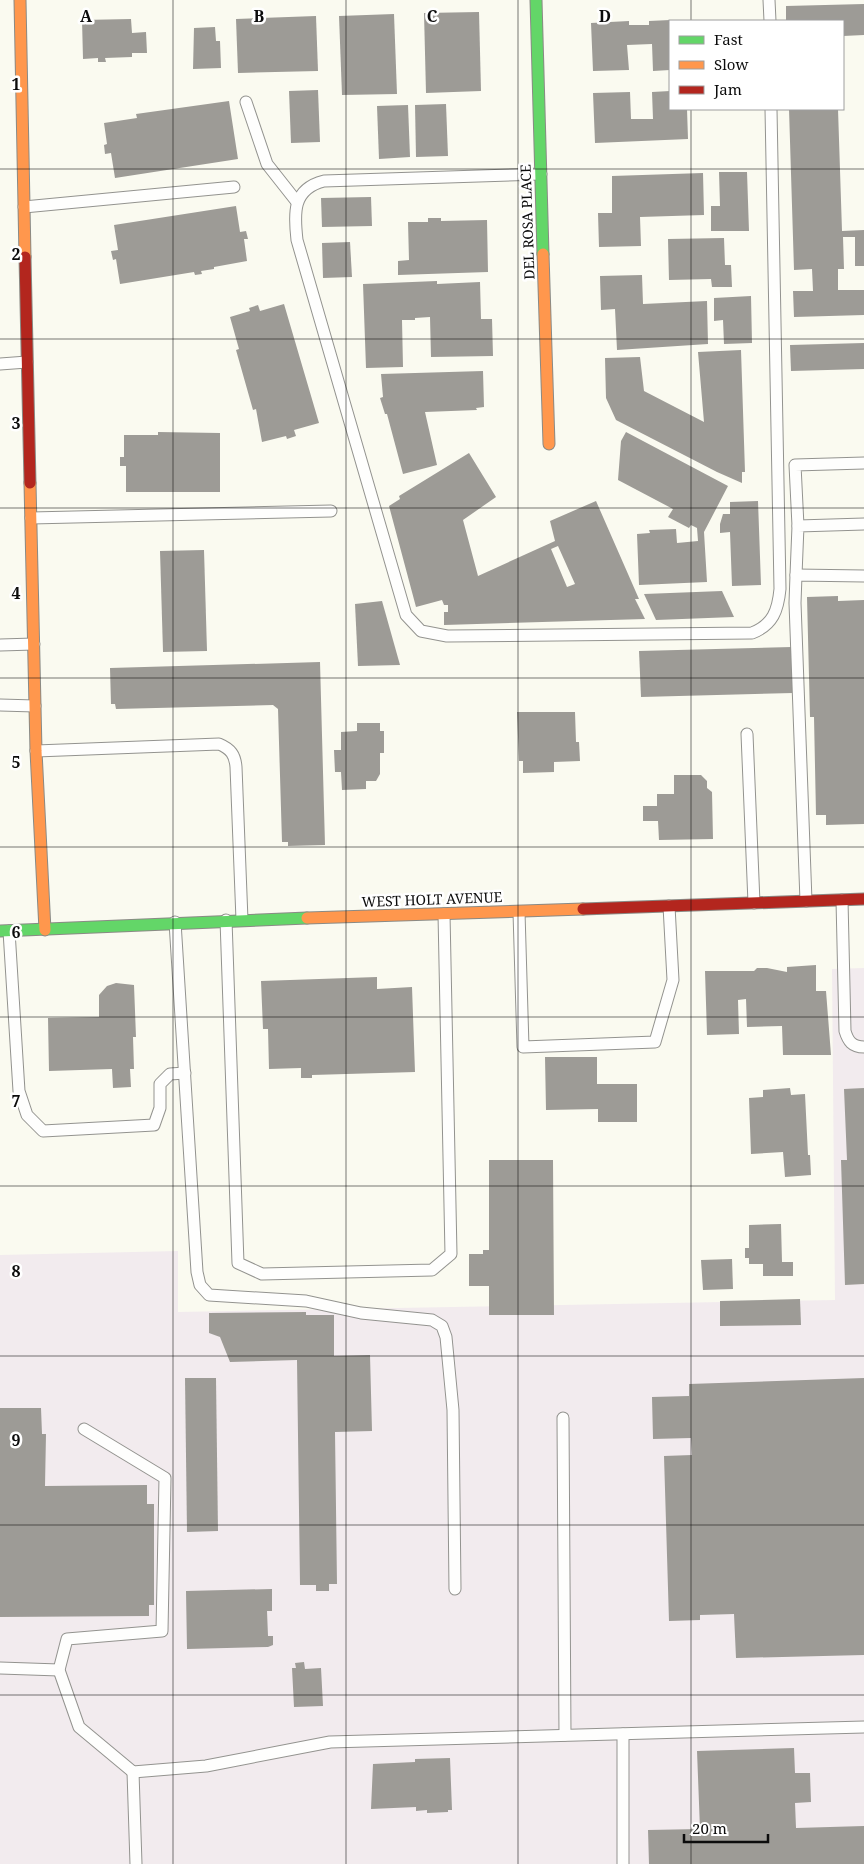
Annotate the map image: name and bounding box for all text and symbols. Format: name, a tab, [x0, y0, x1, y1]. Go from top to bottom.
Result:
text: A	[80, 5, 93, 27]
text: B	[254, 5, 265, 27]
text: C	[427, 5, 438, 27]
text: D	[599, 5, 611, 27]
legend	[669, 20, 844, 110]
text: Fast	[714, 29, 743, 49]
text: Slow	[714, 54, 748, 74]
text: 1	[11, 73, 21, 95]
text: Jam	[713, 79, 742, 99]
street label: DEL ROSA PLACE	[515, 164, 539, 280]
text: 2	[11, 243, 21, 265]
text: 3	[11, 412, 21, 434]
text: 4	[11, 582, 21, 604]
text: 5	[11, 751, 21, 773]
street label: WEST HOLT AVENUE	[361, 887, 503, 911]
text: 6	[11, 921, 21, 943]
text: 7	[11, 1090, 21, 1112]
text: 8	[11, 1260, 21, 1282]
text: 9	[11, 1429, 21, 1451]
scale bar	[684, 1812, 768, 1844]
text: 20 m	[692, 1818, 727, 1838]

